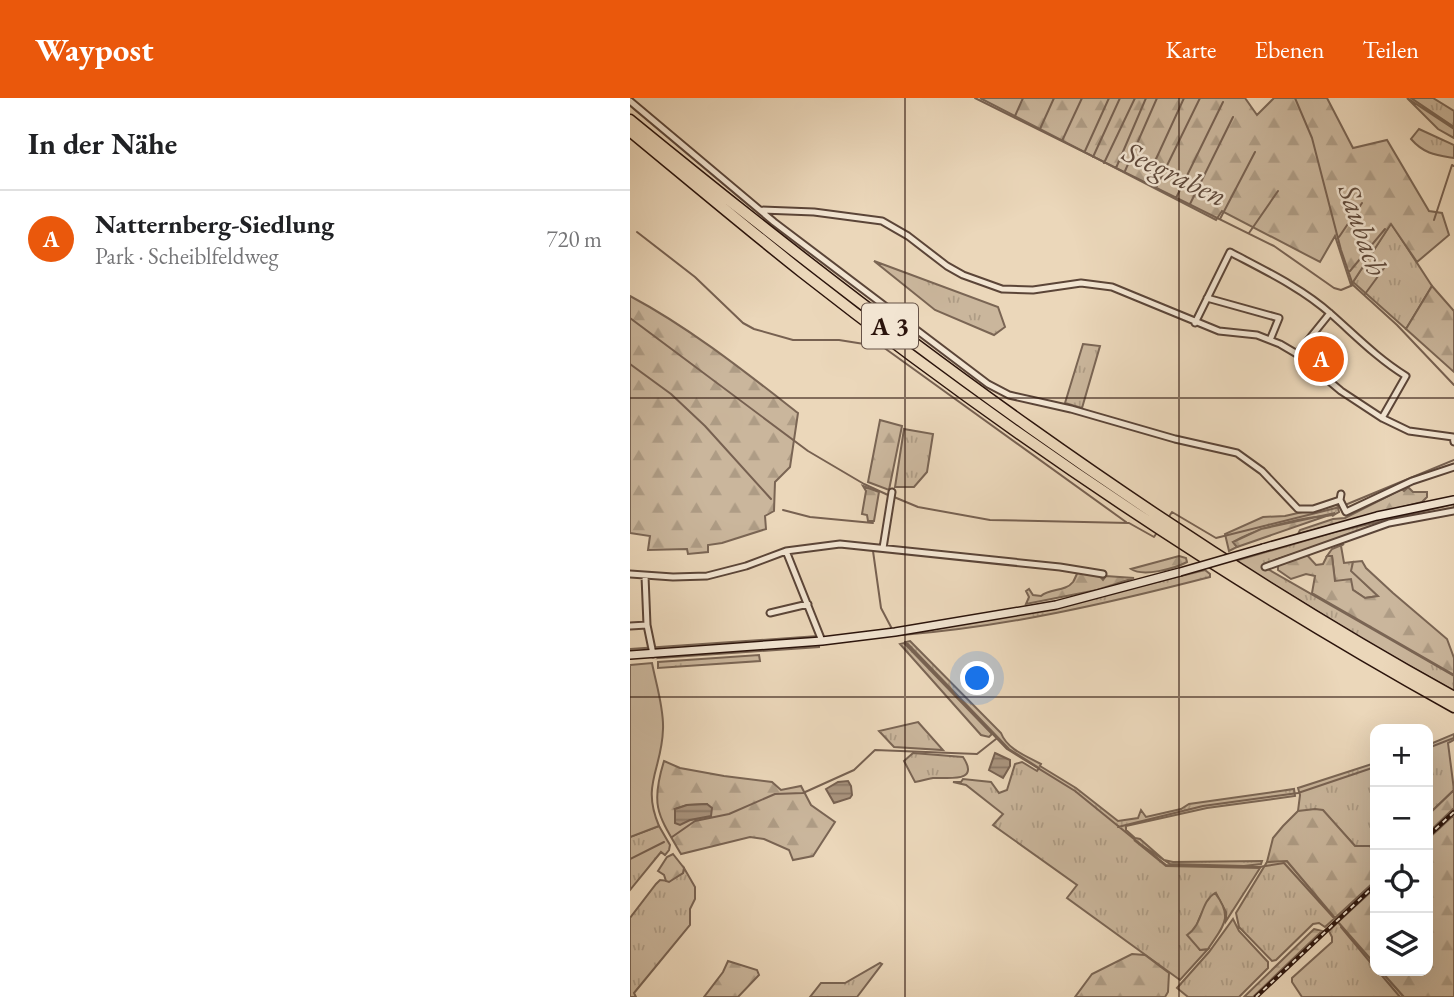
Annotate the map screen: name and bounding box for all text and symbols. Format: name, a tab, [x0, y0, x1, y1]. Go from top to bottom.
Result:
text: Waypost	[35, 28, 154, 71]
text: Karte	[1166, 34, 1216, 65]
text: Ebenen	[1254, 34, 1324, 65]
text: Teilen	[1362, 34, 1419, 65]
text: In der Nähe	[28, 124, 177, 163]
water label: Seegraben	[1116, 131, 1234, 215]
water label: Saubach	[1329, 178, 1397, 281]
text: Natternberg-Siedlung	[95, 207, 334, 241]
text: A	[43, 224, 59, 254]
text: 720 m	[546, 224, 602, 254]
text: Park · Scheiblfeldweg	[95, 241, 279, 271]
road number: A 3	[862, 303, 918, 348]
pin: A	[1298, 333, 1344, 385]
your location	[960, 661, 994, 695]
map controls	[1370, 724, 1433, 976]
button: +	[1370, 724, 1433, 787]
button: −	[1370, 787, 1433, 850]
button: locate	[1370, 850, 1433, 913]
button: layers	[1370, 913, 1433, 976]

